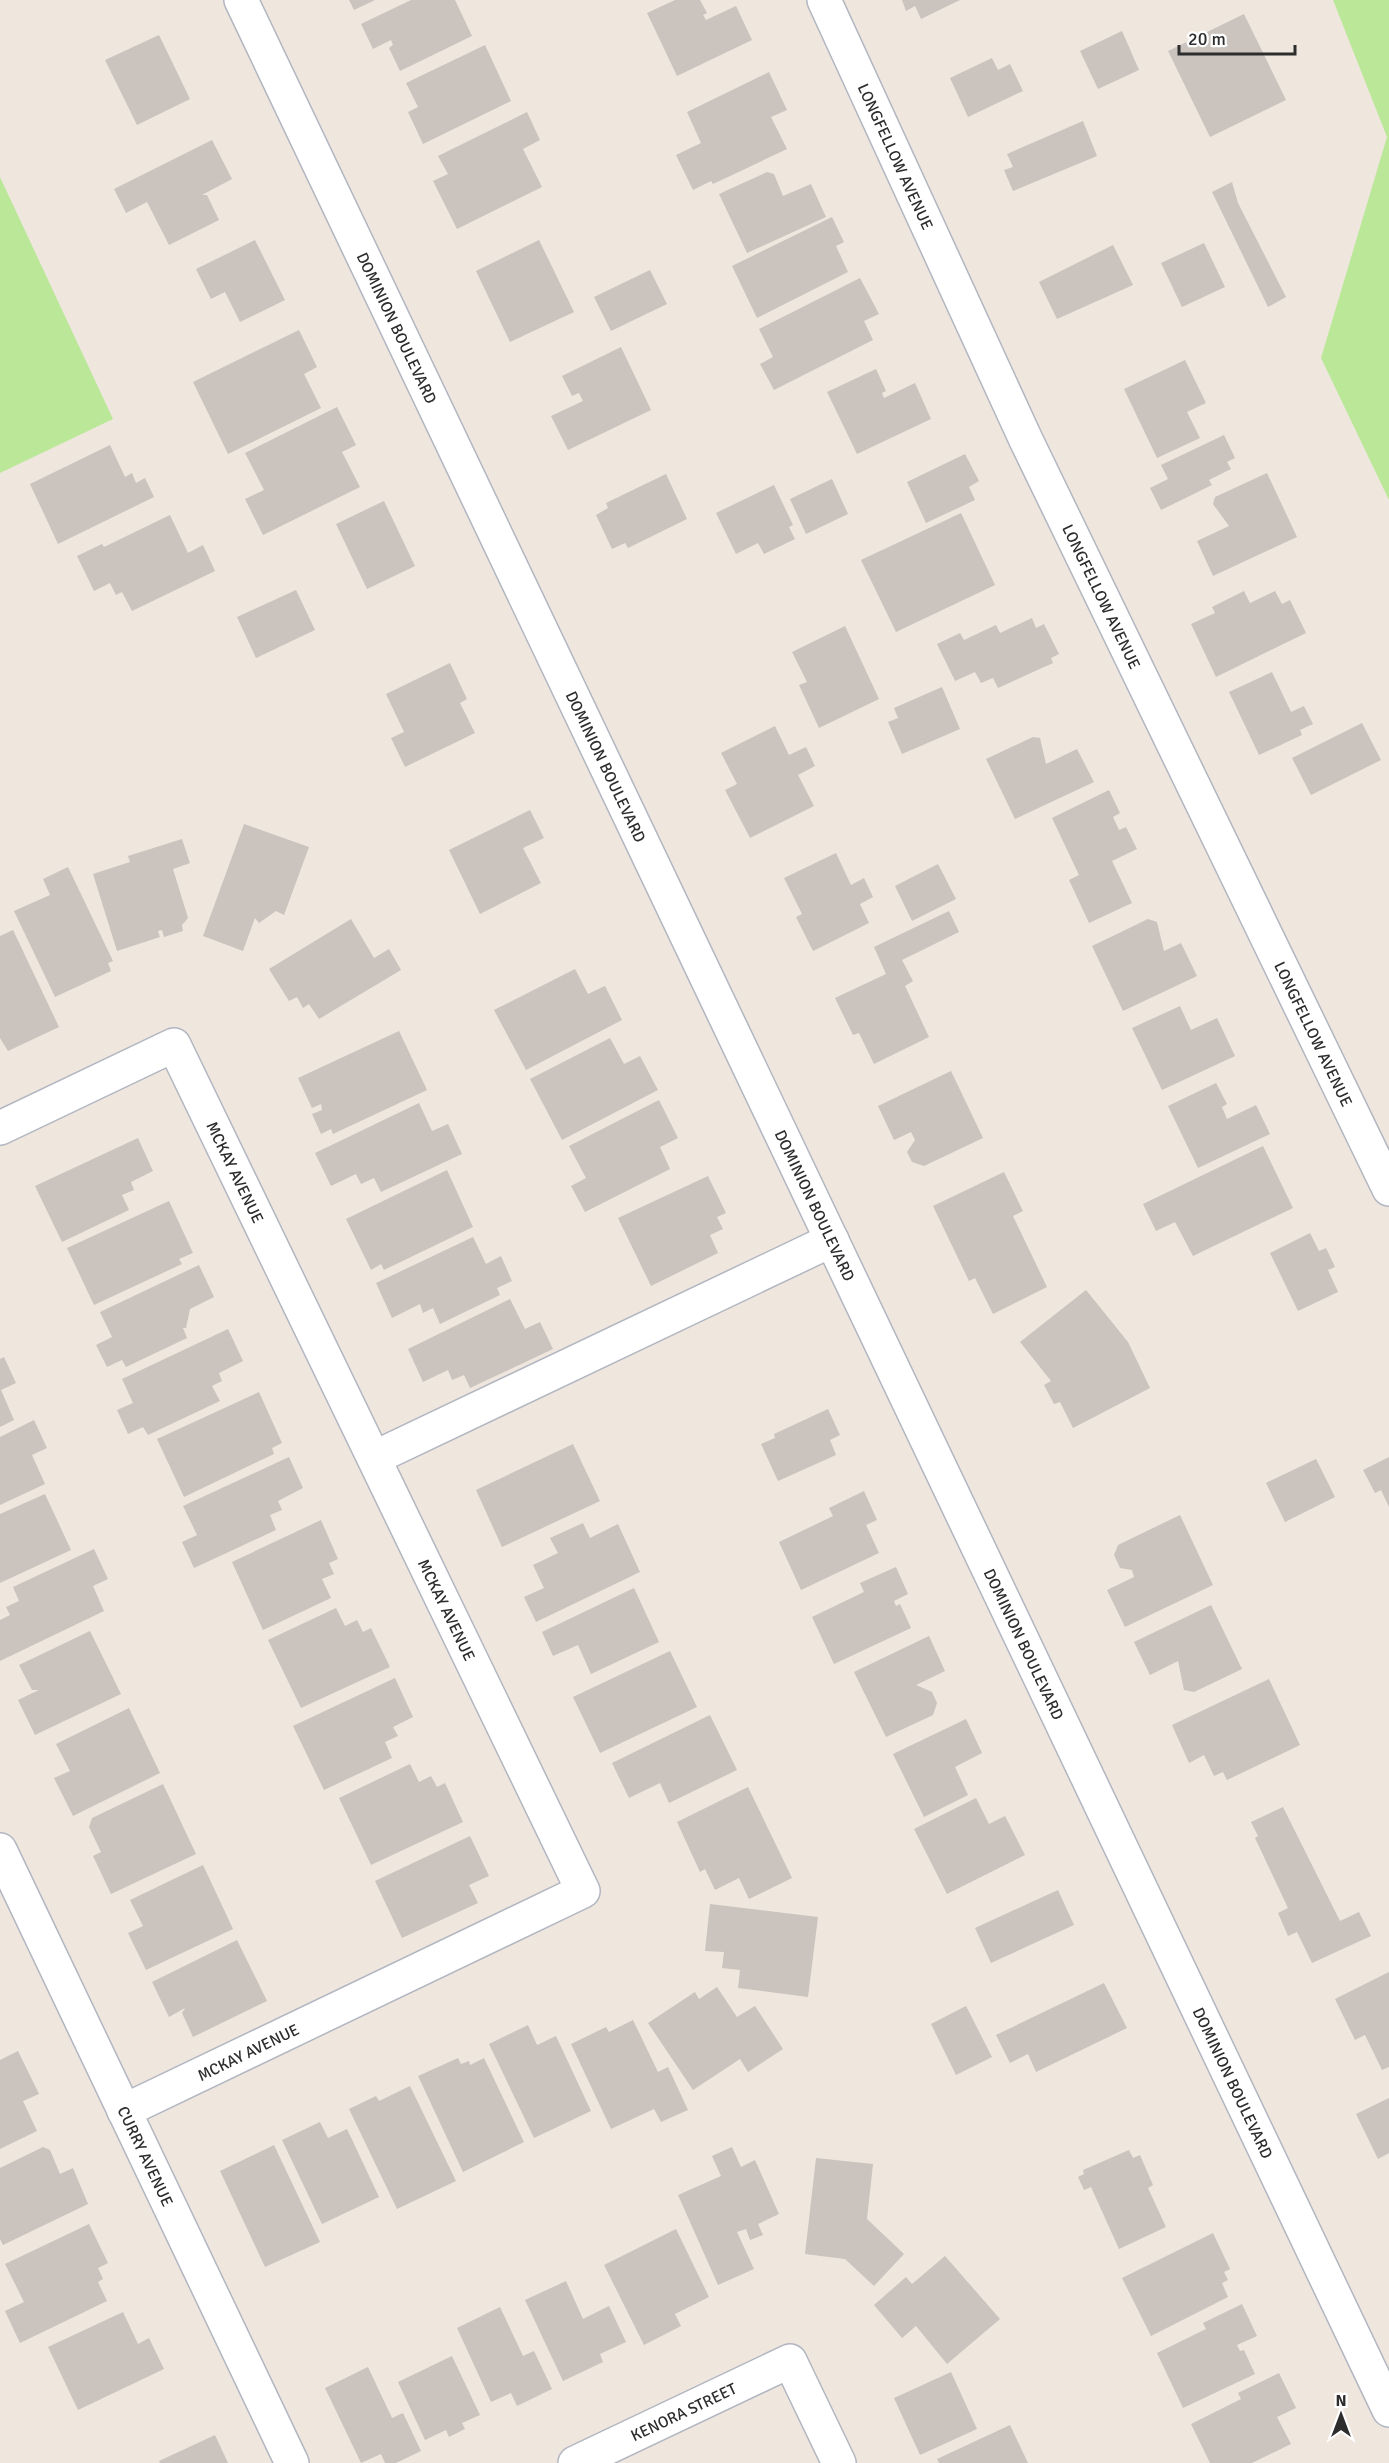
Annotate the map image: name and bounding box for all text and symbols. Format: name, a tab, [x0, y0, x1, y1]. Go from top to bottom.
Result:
scale bar	[1179, 18, 1294, 56]
text: 20 m	[1188, 28, 1226, 50]
street label: LONGFELLOW AVENUE	[853, 80, 937, 233]
street label: DOMINION BOULEVARD	[352, 249, 441, 407]
street label: LONGFELLOW AVENUE	[1057, 521, 1145, 673]
street label: DOMINION BOULEVARD	[561, 688, 650, 846]
street label: LONGFELLOW AVENUE	[1269, 958, 1356, 1110]
street label: MCKAY AVENUE	[201, 1118, 268, 1227]
street label: DOMINION BOULEVARD	[770, 1127, 859, 1285]
street label: MCKAY AVENUE	[413, 1556, 479, 1664]
street label: DOMINION BOULEVARD	[979, 1566, 1068, 1723]
street label: DOMINION BOULEVARD	[1188, 2004, 1277, 2162]
street label: MCKAY AVENUE	[194, 2020, 302, 2086]
street label: CURRY AVENUE	[112, 2103, 177, 2210]
street label: KENORA STREET	[628, 2379, 740, 2446]
north arrow	[1311, 2385, 1371, 2445]
text: N	[1335, 2391, 1347, 2411]

